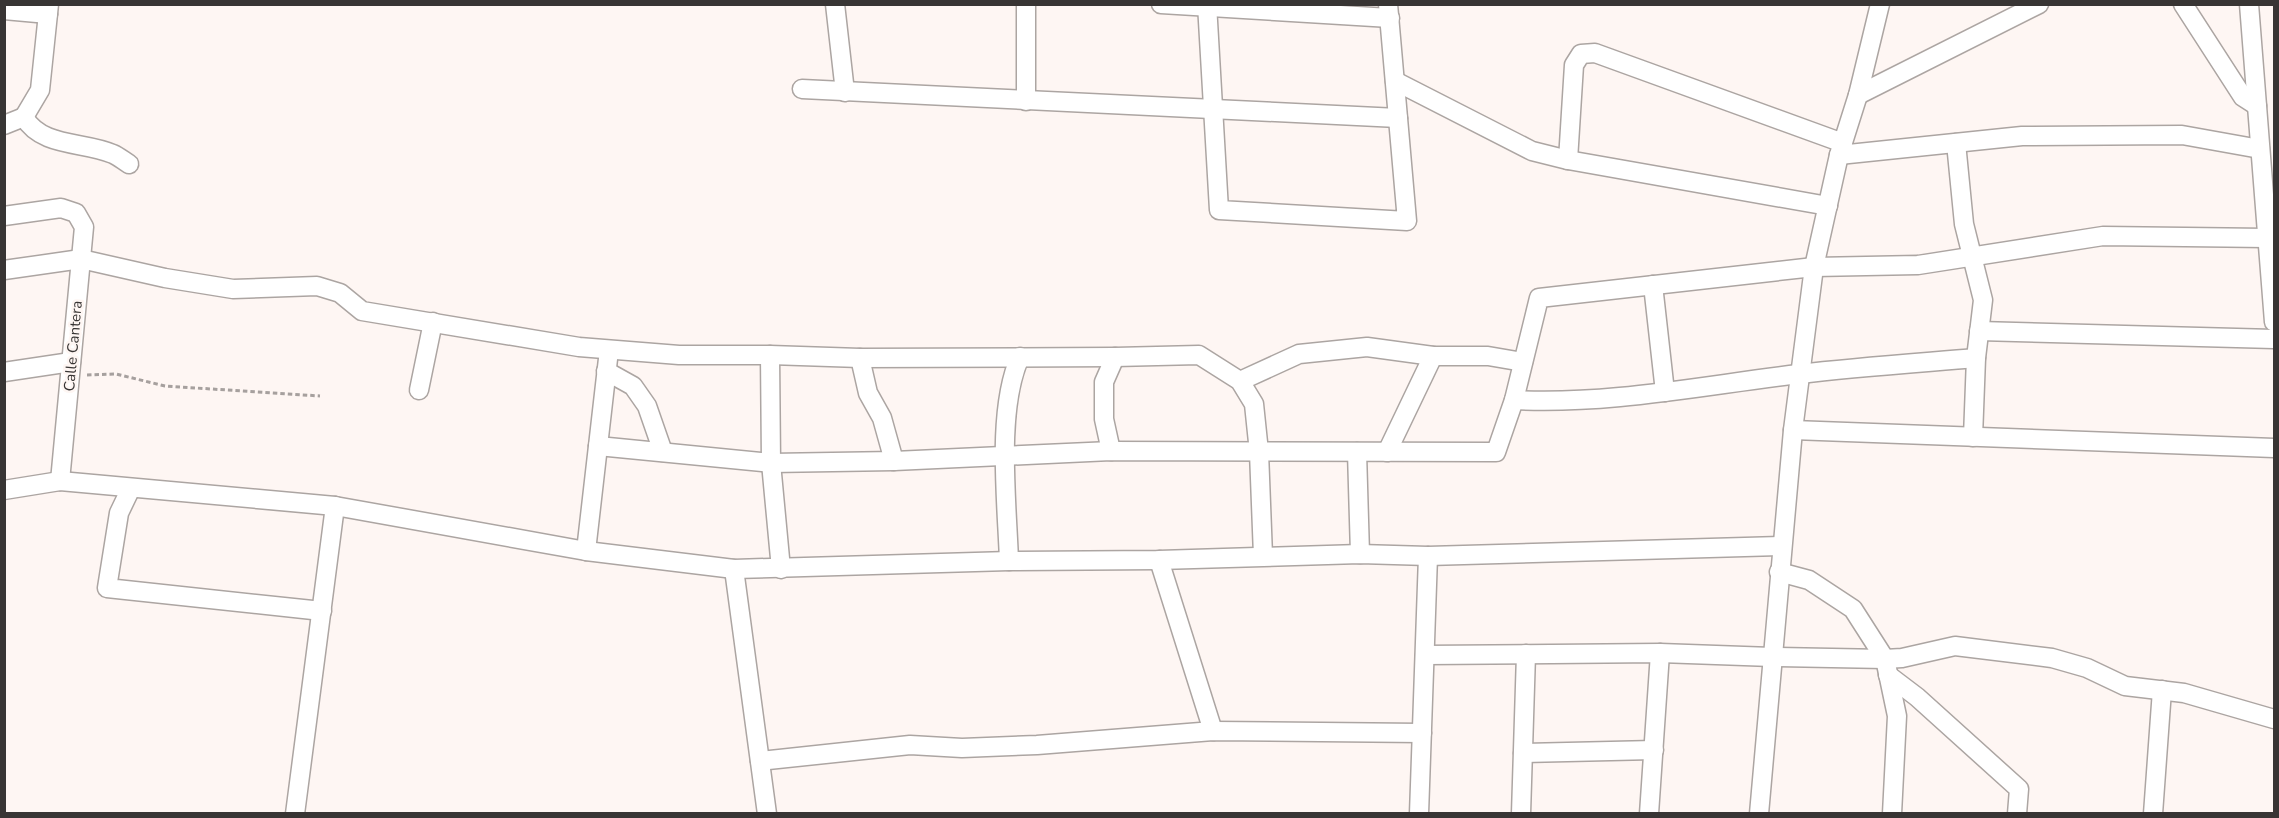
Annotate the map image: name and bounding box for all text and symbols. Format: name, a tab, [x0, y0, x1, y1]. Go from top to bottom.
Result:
street label: Calle Cantera	[59, 300, 87, 392]

